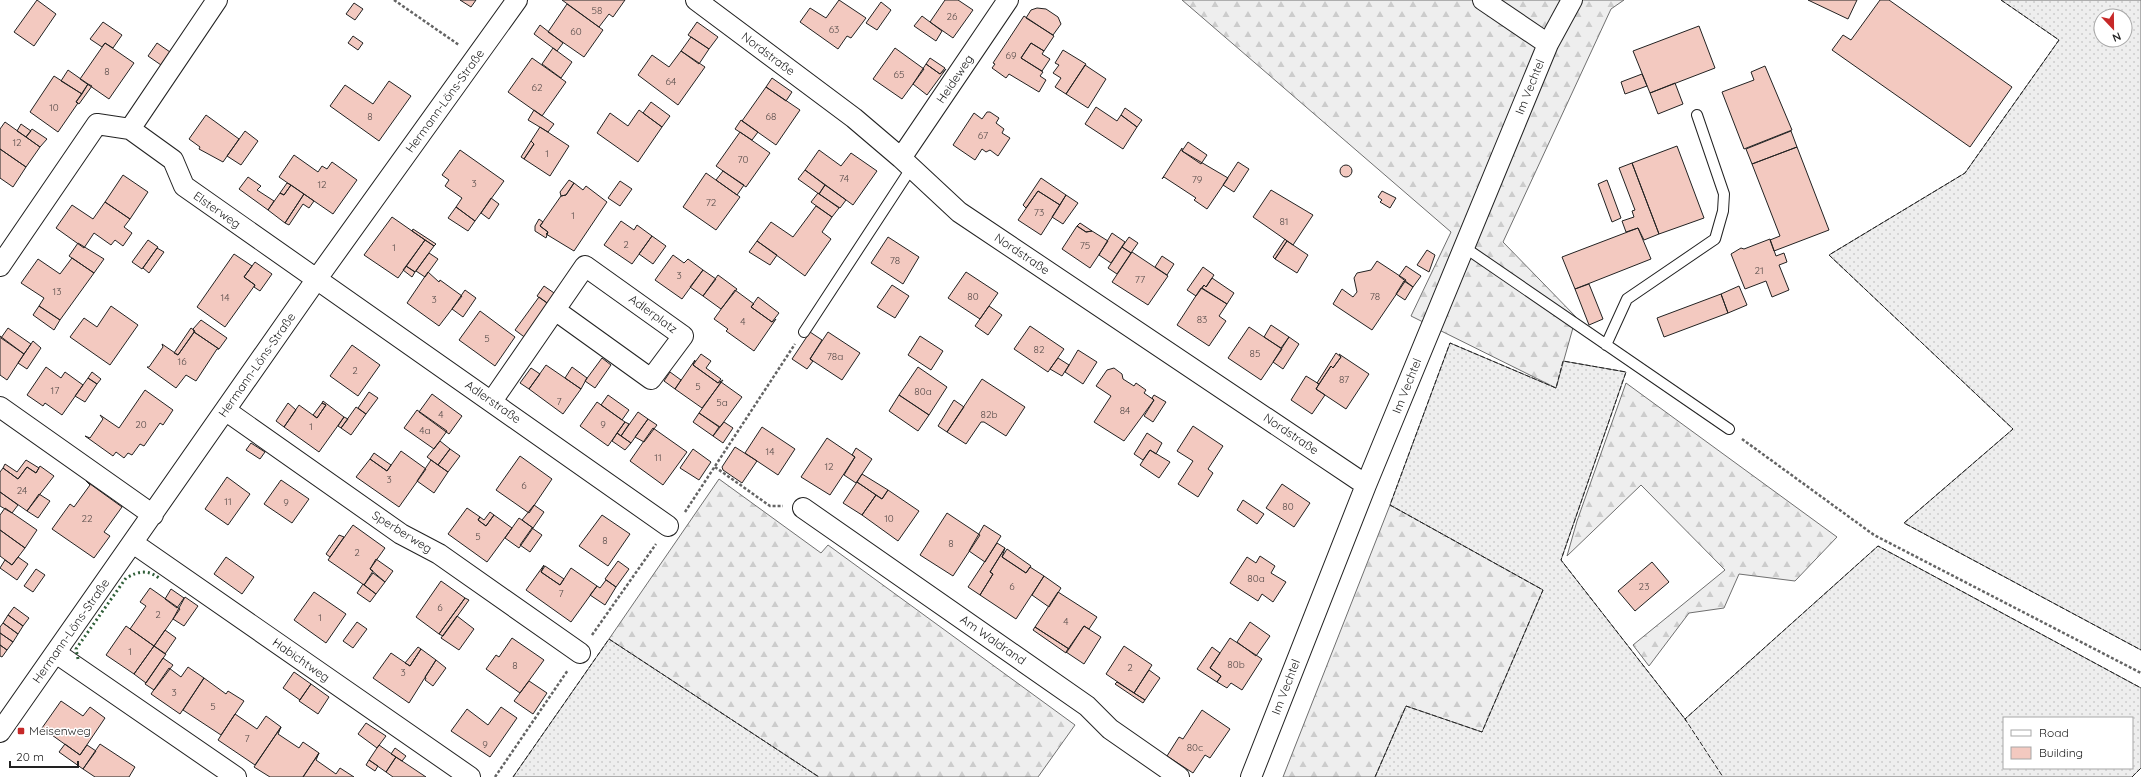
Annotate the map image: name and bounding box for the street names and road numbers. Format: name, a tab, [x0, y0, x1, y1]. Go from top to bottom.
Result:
street label: Nordstraße	[739, 29, 798, 79]
street label: Hermann-Löns-Straße	[402, 46, 487, 155]
street label: Heideweg	[933, 52, 976, 106]
street label: Im Vechtel	[1512, 57, 1547, 117]
street label: Elsterweg	[191, 188, 244, 231]
street label: Nordstraße	[992, 230, 1053, 278]
street label: Adlerplatz	[626, 291, 681, 336]
street label: Hermann-Löns-Straße	[215, 309, 299, 420]
street label: Im Vechtel	[1389, 356, 1424, 416]
street label: Adlerstraße	[463, 377, 524, 426]
street label: Nordstraße	[1261, 410, 1322, 458]
street label: Sperberweg	[369, 507, 435, 556]
street label: Hermann-Löns-Straße	[29, 575, 113, 686]
street label: Am Waldrand	[958, 611, 1029, 668]
street label: Habichtweg	[270, 634, 333, 685]
street label: Im Vechtel	[1268, 657, 1303, 717]

